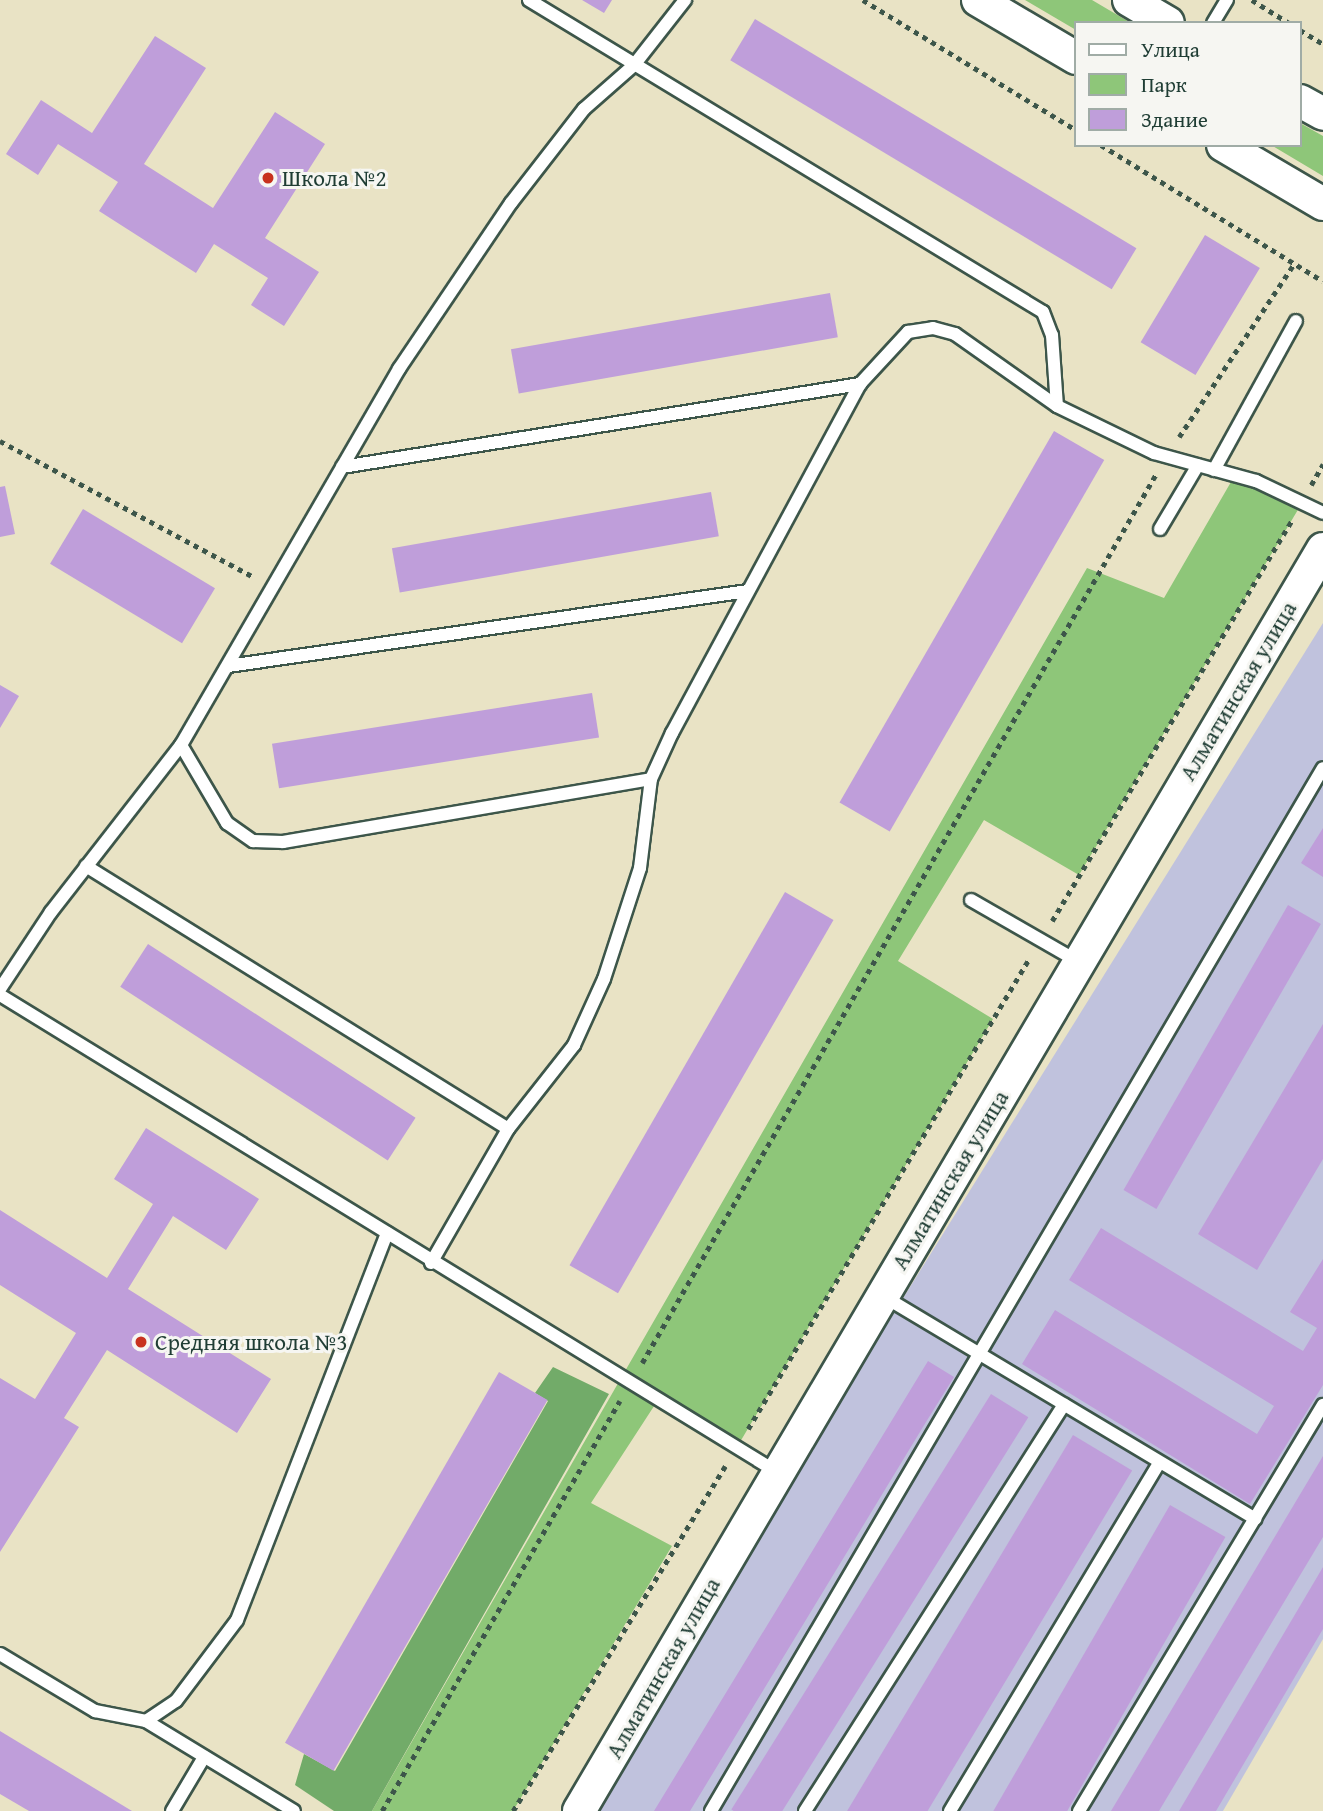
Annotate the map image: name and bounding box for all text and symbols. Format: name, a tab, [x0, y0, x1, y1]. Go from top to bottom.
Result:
legend	[1074, 21, 1302, 147]
text: Улица	[1141, 34, 1200, 65]
text: Парк	[1141, 69, 1187, 100]
text: Здание	[1141, 104, 1208, 135]
place label: Школа №2	[282, 164, 386, 192]
marker: Школа №2	[260, 170, 276, 186]
street label: Алматинская улица	[1174, 596, 1302, 786]
street label: Алматинская улица	[886, 1085, 1014, 1275]
place label: Средняя школа №3	[155, 1328, 348, 1356]
marker: Средняя школа №3	[133, 1334, 149, 1350]
street label: Алматинская улица	[600, 1573, 726, 1763]

